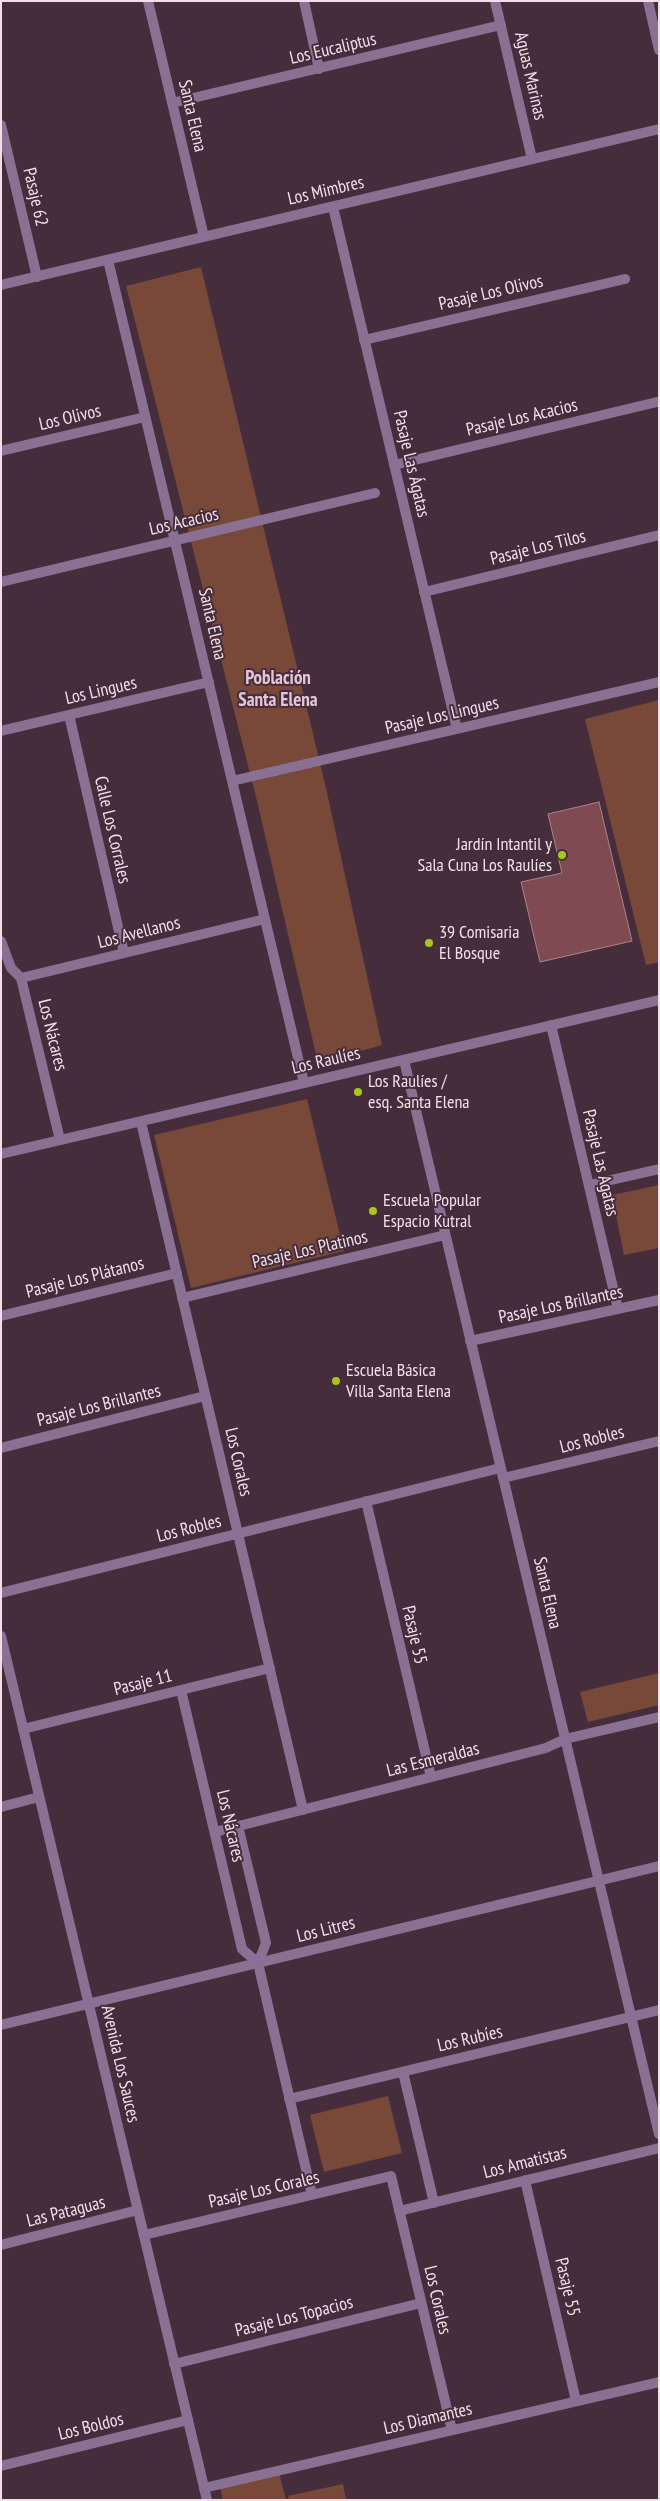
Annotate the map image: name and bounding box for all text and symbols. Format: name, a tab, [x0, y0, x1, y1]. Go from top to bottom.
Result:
street label: Los Eucaliptus	[288, 29, 378, 69]
street label: Aguas Marinas	[509, 30, 551, 122]
street label: Santa Elena	[173, 78, 211, 154]
street label: Pasaje 62	[18, 166, 52, 228]
street label: Los Mimbres	[286, 172, 366, 210]
street label: Pasaje Los Olivos	[437, 271, 545, 315]
street label: Pasaje Los Acacios	[464, 395, 580, 441]
street label: Los Olivos	[37, 400, 103, 436]
street label: Pasaje Las Ágatas	[388, 408, 434, 520]
street label: Los Acacios	[147, 504, 221, 540]
street label: Pasaje Los Tilos	[488, 526, 588, 570]
street label: Santa Elena	[193, 586, 231, 662]
district label: Población Santa Elena	[238, 668, 318, 712]
street label: Los Lingues	[63, 672, 139, 710]
street label: Pasaje Los Lingues	[383, 692, 501, 740]
street label: Calle Los Corrales	[89, 774, 135, 886]
place label: Jardín Intantil y Sala Cuna Los Raulíes	[418, 834, 552, 876]
marker: Jardín Intantil y Sala Cuna Los Raulíes	[556, 849, 568, 861]
street label: Los Avellanos	[96, 912, 182, 954]
place label: 39 Comisaria El Bosque	[439, 922, 519, 964]
marker: 39 Comisaria El Bosque	[423, 937, 435, 949]
street label: Los Nácares	[33, 997, 71, 1073]
street label: Los Raulíes	[290, 1043, 362, 1079]
place label: Los Raulíes / esq. Santa Elena	[368, 1071, 470, 1114]
marker: Los Raulíes / esq. Santa Elena	[352, 1086, 364, 1098]
street label: Pasaje Las Agatas	[577, 1107, 623, 1219]
place label: Escuela Popular Espacio Kutral	[383, 1190, 481, 1232]
marker: Escuela Popular Espacio Kutral	[367, 1205, 379, 1217]
street label: Pasaje Los Platinos	[250, 1226, 370, 1274]
street label: Pasaje Los Plátanos	[24, 1253, 146, 1303]
street label: Pasaje Los Brillantes	[497, 1281, 625, 1329]
place label: Escuela Básica Villa Santa Elena	[346, 1360, 451, 1402]
marker: Escuela Básica Villa Santa Elena	[330, 1375, 342, 1387]
street label: Pasaje Los Brillantes	[35, 1380, 163, 1432]
street label: Los Robles	[558, 1422, 626, 1458]
street label: Los Corales	[220, 1426, 256, 1498]
street label: Los Robles	[155, 1511, 223, 1547]
street label: Santa Elena	[528, 1555, 566, 1631]
street label: Pasaje 55	[397, 1604, 431, 1666]
street label: Pasaje 11	[112, 1665, 174, 1701]
street label: Las Esmeraldas	[384, 1738, 482, 1782]
street label: Los Nácares	[211, 1788, 249, 1864]
street label: Los Litres	[295, 1912, 357, 1948]
street label: Avenida Los Sauces	[96, 2003, 144, 2125]
street label: Los Rubíes	[435, 2021, 505, 2057]
street label: Los Amatistas	[481, 2142, 569, 2184]
street label: Pasaje Los Corales	[207, 2167, 321, 2213]
street label: Las Pataguas	[24, 2192, 108, 2232]
street label: Pasaje 55	[550, 2256, 584, 2318]
street label: Los Corales	[419, 2264, 455, 2336]
street label: Pasaje Los Topacios	[233, 2292, 355, 2342]
street label: Los Diamantes	[382, 2398, 474, 2440]
street label: Los Boldos	[56, 2408, 126, 2446]

